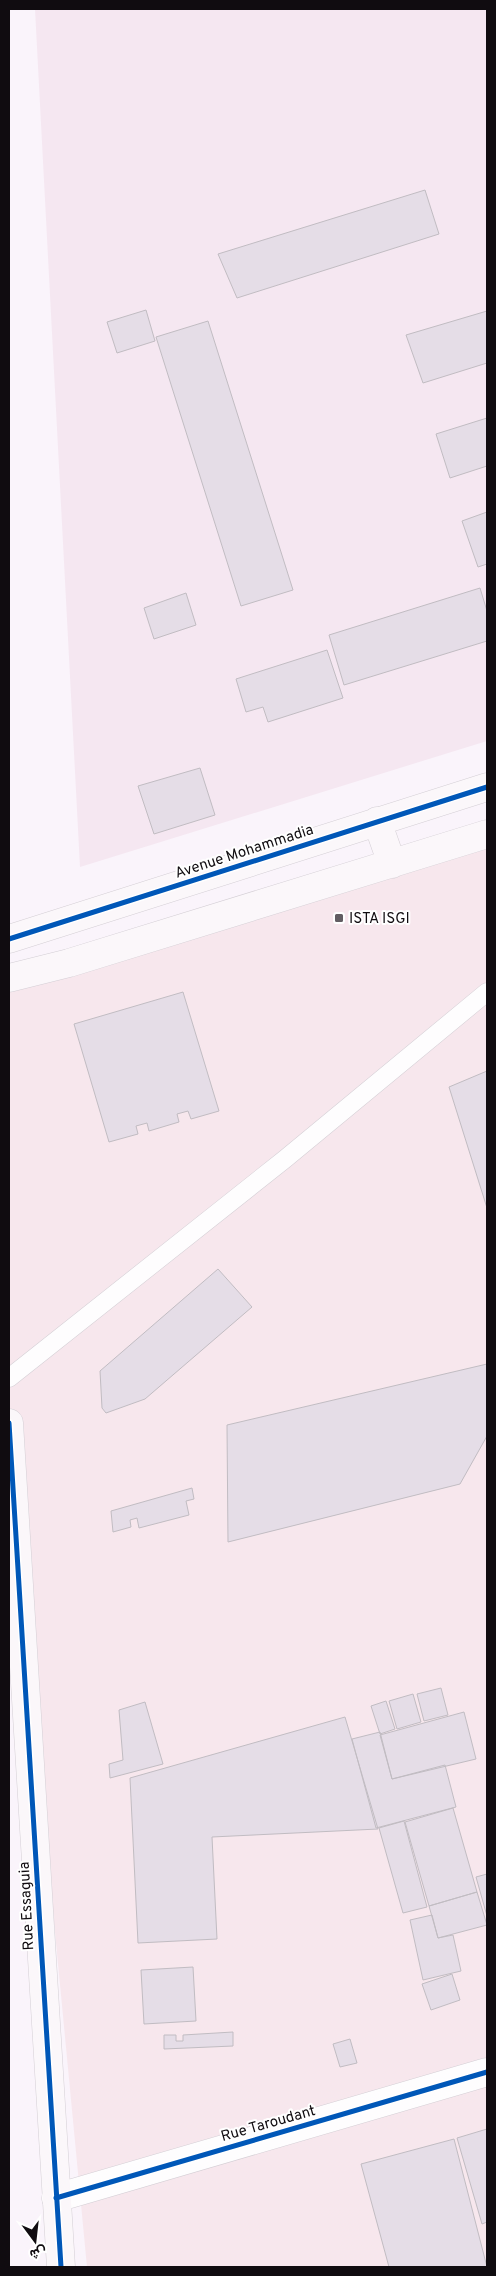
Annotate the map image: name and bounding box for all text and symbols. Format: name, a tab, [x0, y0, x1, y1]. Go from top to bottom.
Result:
street label: Avenue Mohammadia	[173, 821, 316, 884]
place label: ISTA ISGI	[349, 910, 410, 929]
marker: ISTA ISGI	[333, 912, 345, 924]
street label: Rue Essaguia	[16, 1861, 39, 1951]
street label: Rue Taroudant	[219, 2102, 318, 2147]
north arrow	[10, 2216, 60, 2266]
text: ش	[27, 2242, 48, 2263]

